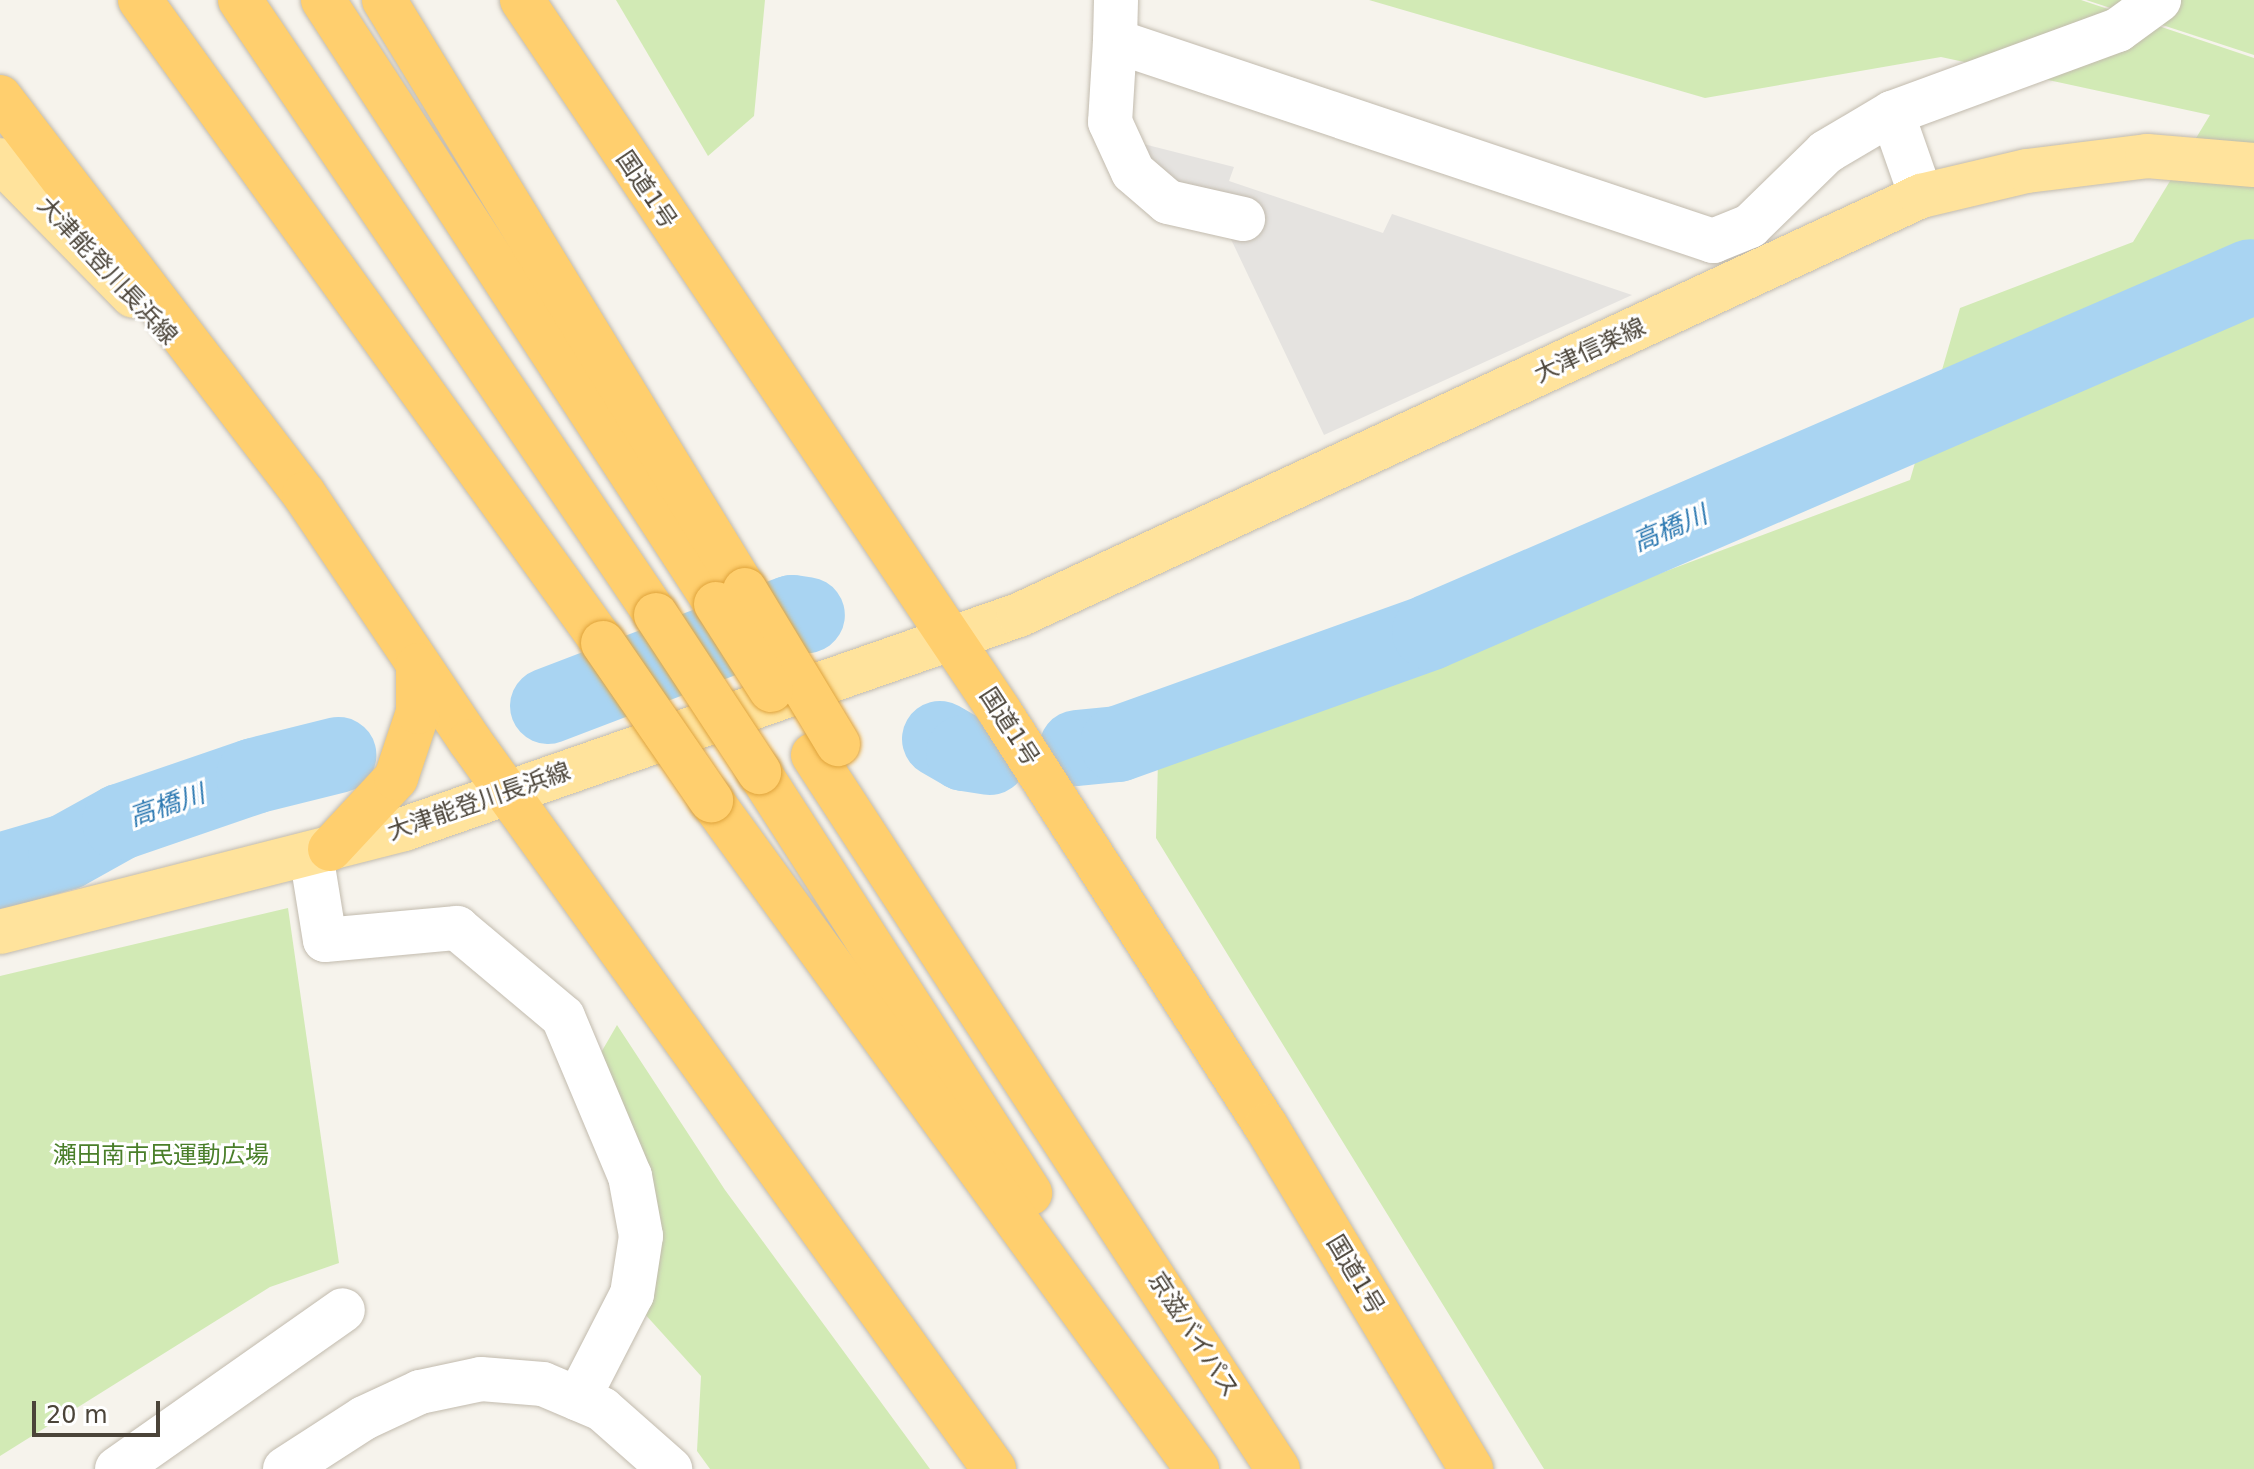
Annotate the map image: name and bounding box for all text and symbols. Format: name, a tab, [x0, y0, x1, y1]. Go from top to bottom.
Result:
street label: 国道1号	[610, 146, 682, 234]
street label: 大津能登川長浜線	[31, 191, 183, 351]
street label: 大津信楽線	[1530, 313, 1650, 389]
water label: 高橋川	[1628, 499, 1712, 559]
street label: 国道1号	[973, 683, 1045, 771]
street label: 大津能登川長浜線	[384, 757, 574, 847]
water label: 高橋川	[125, 779, 209, 833]
park label: 瀬田南市民運動広場	[53, 1142, 269, 1170]
street label: 国道1号	[1320, 1230, 1390, 1320]
street label: 京滋バイパス	[1142, 1267, 1244, 1403]
scale bar	[36, 1385, 164, 1435]
text: 20 m	[46, 1401, 108, 1429]

